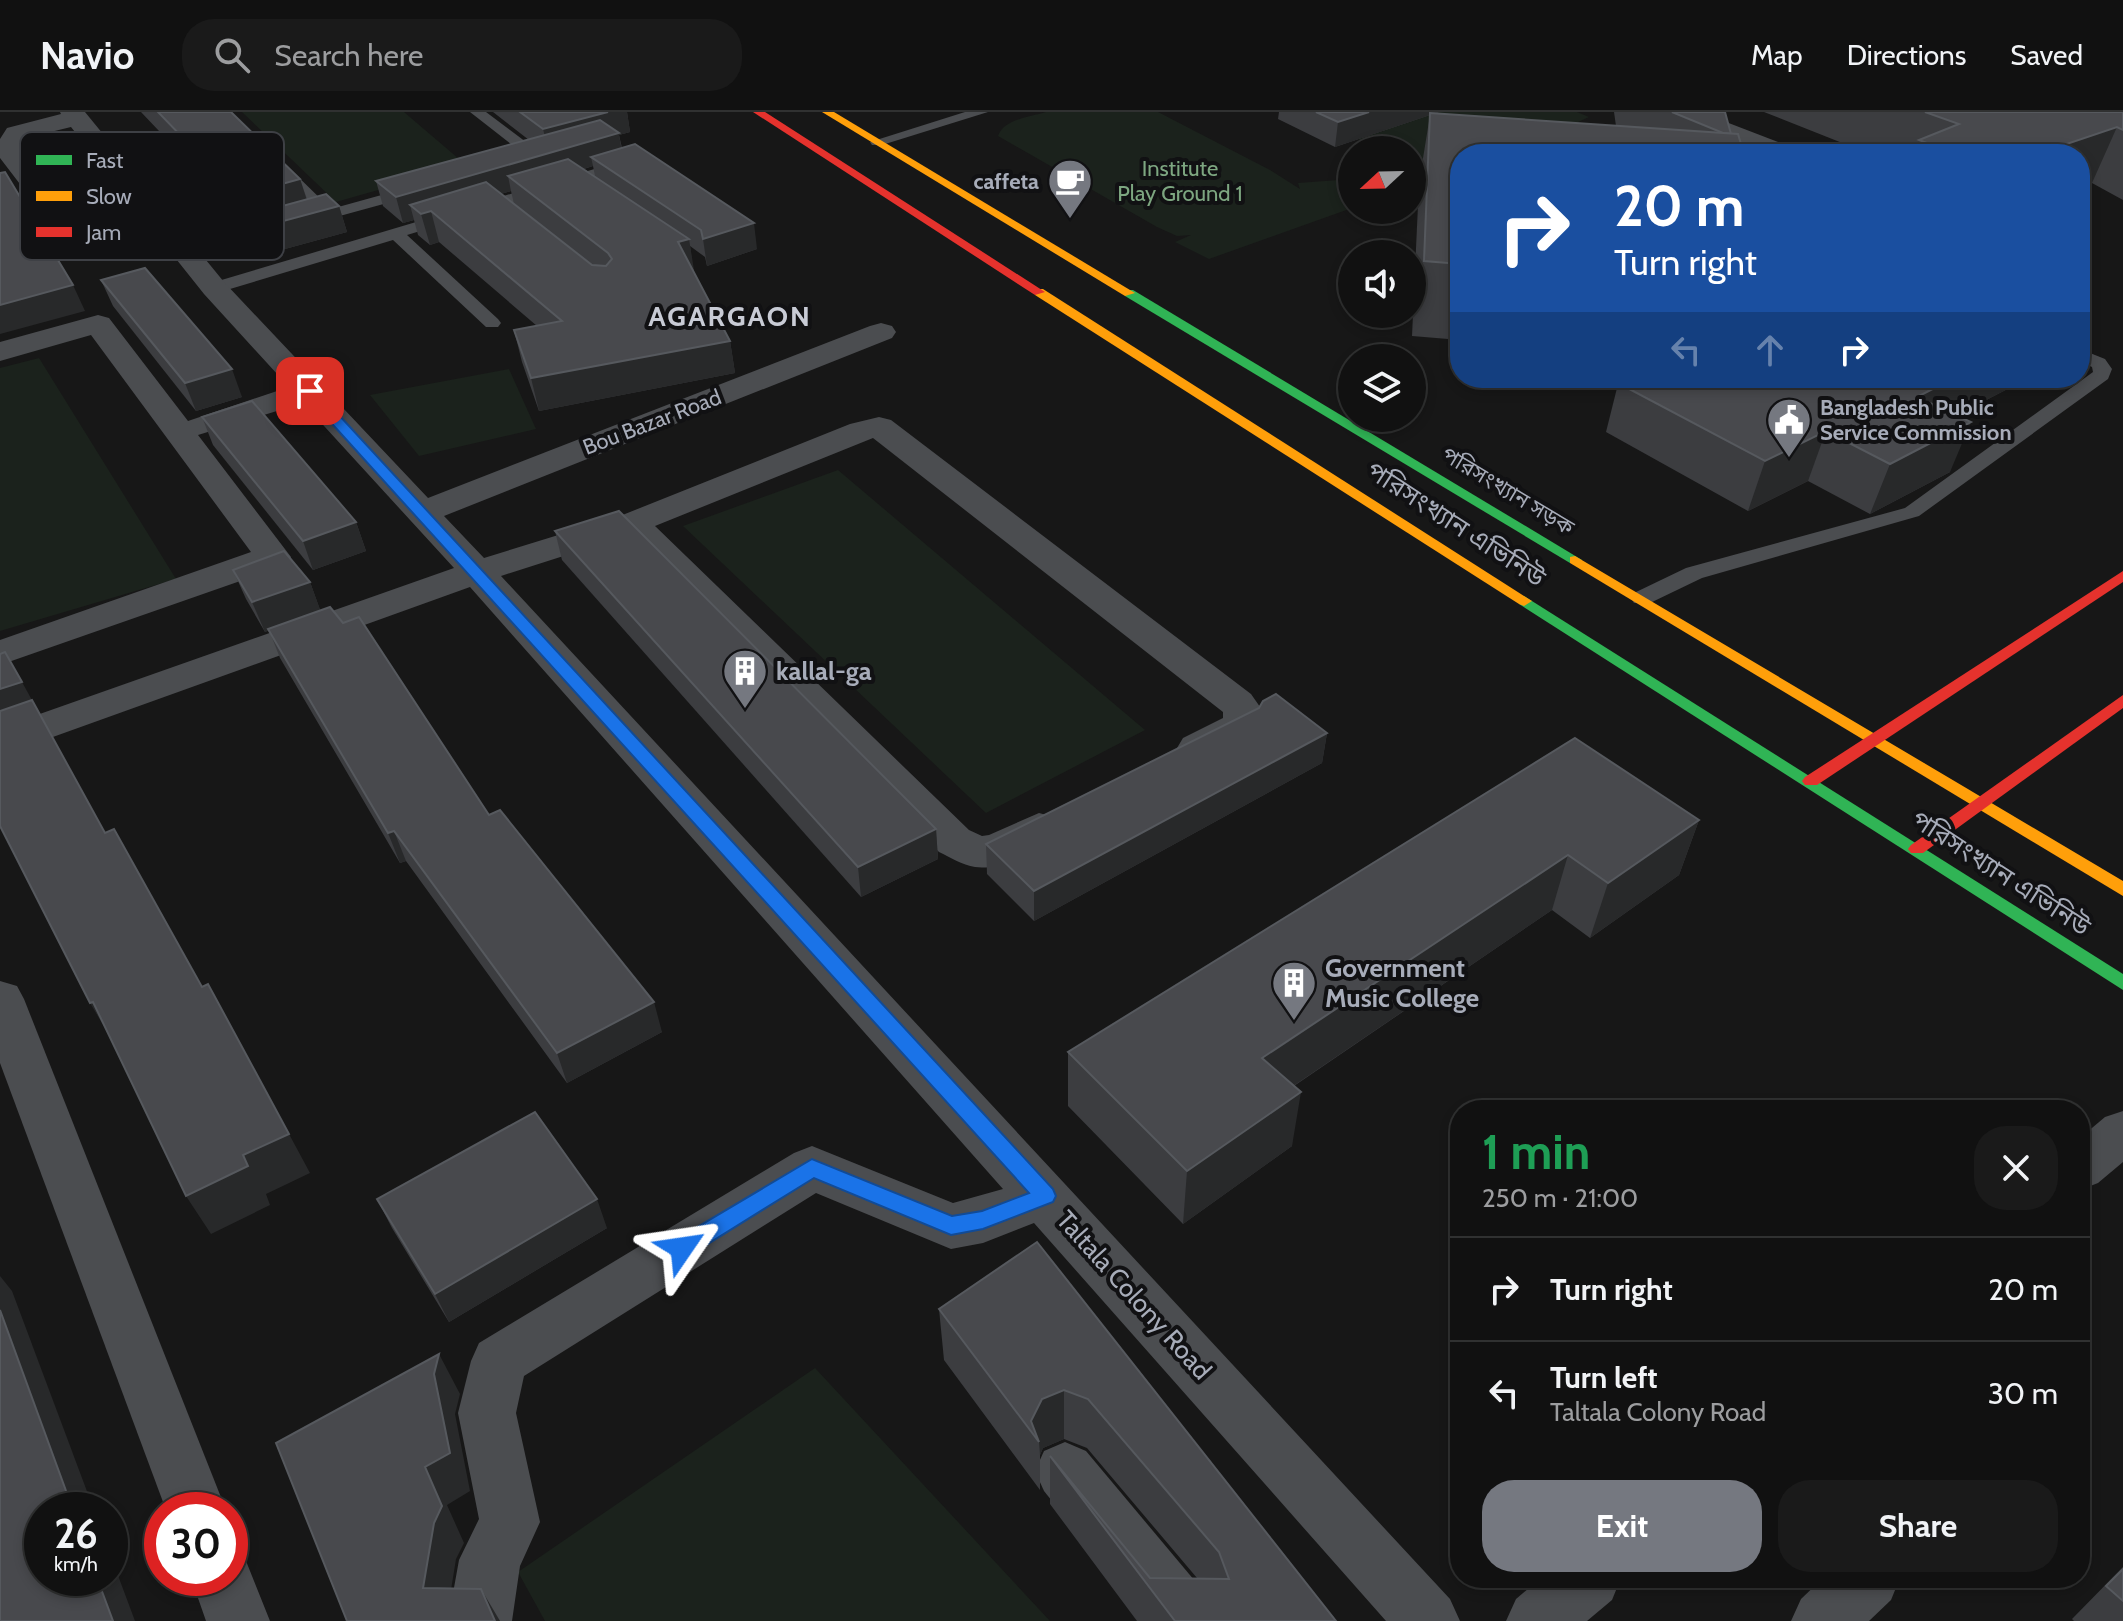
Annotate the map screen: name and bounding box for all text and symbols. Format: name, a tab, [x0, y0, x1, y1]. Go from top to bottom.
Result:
search box	[182, 19, 742, 91]
text: Navio	[40, 32, 134, 79]
icon: search	[210, 33, 254, 77]
text: Search here	[274, 37, 423, 74]
text: Map	[1751, 38, 1803, 72]
text: Directions	[1847, 38, 1966, 72]
text: Saved	[2010, 38, 2083, 72]
legend	[20, 132, 284, 260]
north arrow	[1338, 136, 1426, 224]
map controls	[1338, 136, 1426, 432]
text: Fast	[86, 147, 124, 174]
park label: Institute Play Ground 1	[1117, 155, 1243, 207]
cafe icon: caffeta	[1046, 157, 1094, 220]
place label: caffeta	[973, 168, 1039, 195]
text: 20 m	[1614, 172, 1744, 240]
icon: right	[1482, 176, 1586, 280]
text: Slow	[86, 183, 132, 210]
text: Jam	[85, 219, 121, 246]
button: sound	[1338, 240, 1426, 328]
text: Turn right	[1614, 240, 1757, 284]
district label: AGARGAON	[648, 299, 812, 333]
icon: left	[1664, 328, 1708, 372]
icon: ahead	[1748, 328, 1792, 372]
icon: right	[1832, 328, 1876, 372]
button: layers	[1338, 344, 1426, 432]
pin	[276, 357, 344, 425]
icon: arrive	[288, 369, 332, 413]
street label: Bou Bazar Road	[579, 383, 725, 461]
place label: Bangladesh Public Service Commission	[1820, 394, 2012, 446]
public building icon: Bangladesh Public Service Commission	[1765, 396, 1813, 459]
street label: পরিসংখ্যান সড়ক	[1437, 441, 1579, 541]
street label: পরিসংখ্যান এভিনিউ	[1361, 454, 1552, 594]
building icon: kallal-ga	[721, 647, 769, 710]
place label: kallal-ga	[776, 655, 872, 687]
street label: পরিসংখ্যান এভিনিউ	[1906, 803, 2097, 943]
place label: Government Music College	[1325, 952, 1479, 1014]
building icon: Government Music College	[1270, 959, 1318, 1022]
text: 1 min	[1482, 1123, 1590, 1181]
button: close	[1974, 1126, 2058, 1210]
text: 250 m · 21:00	[1482, 1182, 1638, 1214]
street label: Taltala Colony Road	[1050, 1204, 1218, 1386]
position arrow	[640, 1206, 724, 1290]
icon: right	[1482, 1267, 1526, 1311]
text: Turn right	[1550, 1271, 1673, 1308]
text: 20 m	[1988, 1271, 2058, 1308]
text: Turn left	[1550, 1359, 1658, 1396]
icon: left	[1482, 1371, 1526, 1415]
text: 30 m	[1988, 1375, 2058, 1412]
text: Taltala Colony Road	[1550, 1396, 1766, 1428]
button: Exit	[1482, 1480, 1762, 1572]
button: Share	[1778, 1480, 2058, 1572]
speed limit sign: 30	[144, 1492, 248, 1596]
text: 26	[54, 1509, 98, 1558]
text: km/h	[54, 1552, 98, 1576]

